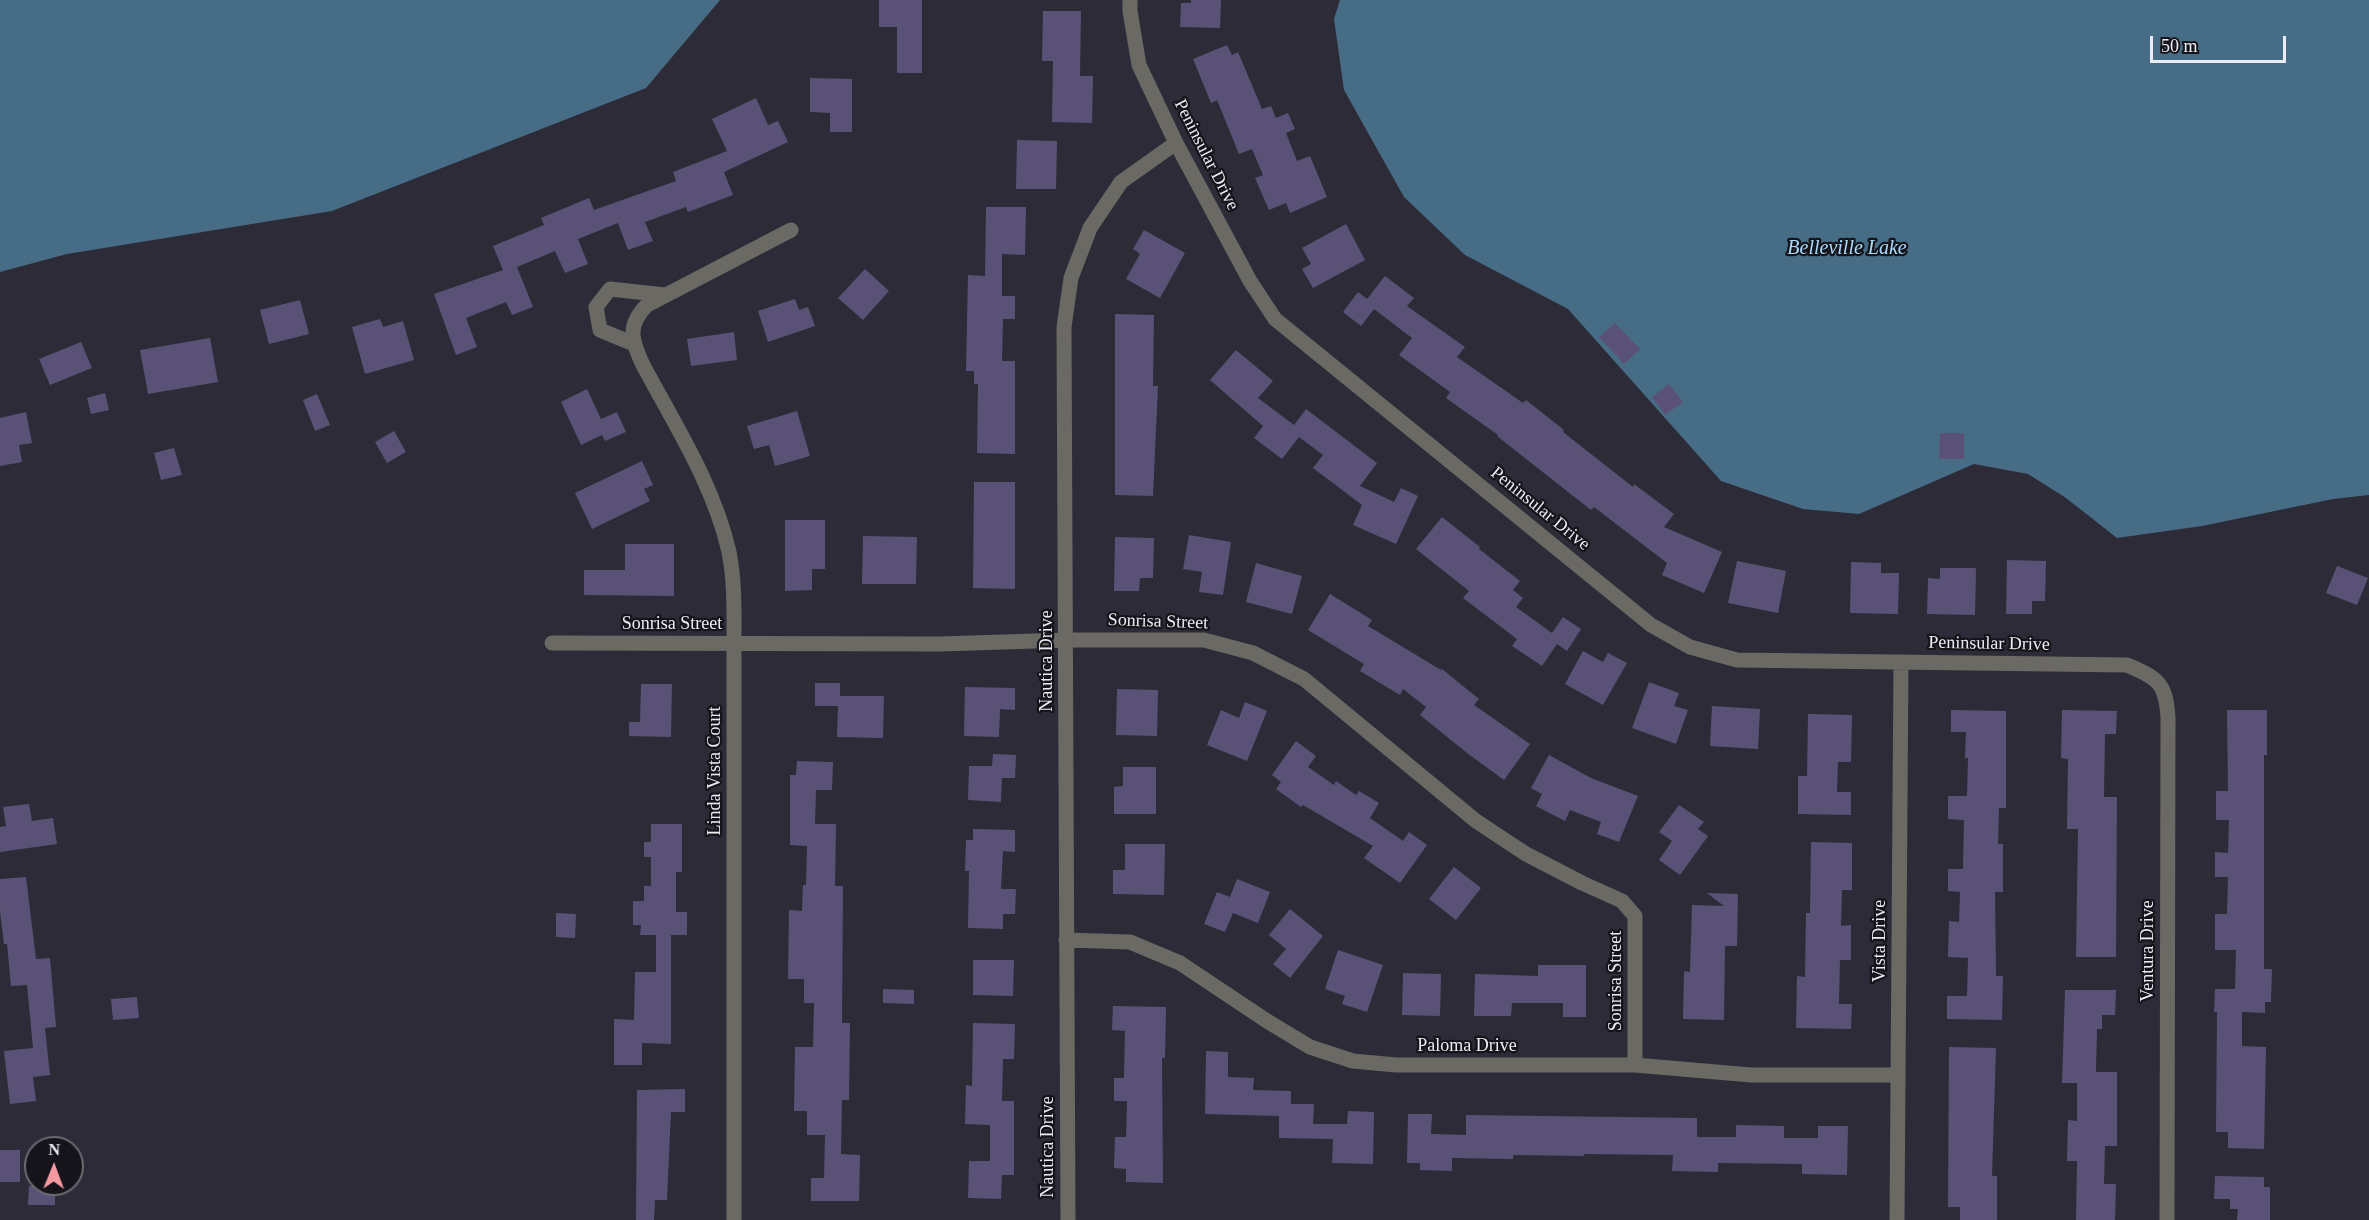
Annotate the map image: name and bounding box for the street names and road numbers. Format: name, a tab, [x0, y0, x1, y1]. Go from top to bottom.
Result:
street label: Peninsular Drive	[1169, 96, 1243, 214]
street label: Peninsular Drive	[1486, 462, 1594, 556]
street label: Sonrisa Street	[1107, 609, 1209, 635]
street label: Nautica Drive	[1036, 610, 1058, 712]
street label: Sonrisa Street	[622, 613, 722, 635]
street label: Peninsular Drive	[1928, 632, 2050, 656]
street label: Linda Vista Court	[704, 707, 726, 835]
street label: Vista Drive	[1869, 900, 1891, 982]
street label: Ventura Drive	[2137, 900, 2159, 1002]
street label: Sonrisa Street	[1605, 931, 1627, 1031]
street label: Paloma Drive	[1417, 1035, 1517, 1057]
street label: Nautica Drive	[1037, 1096, 1059, 1198]

